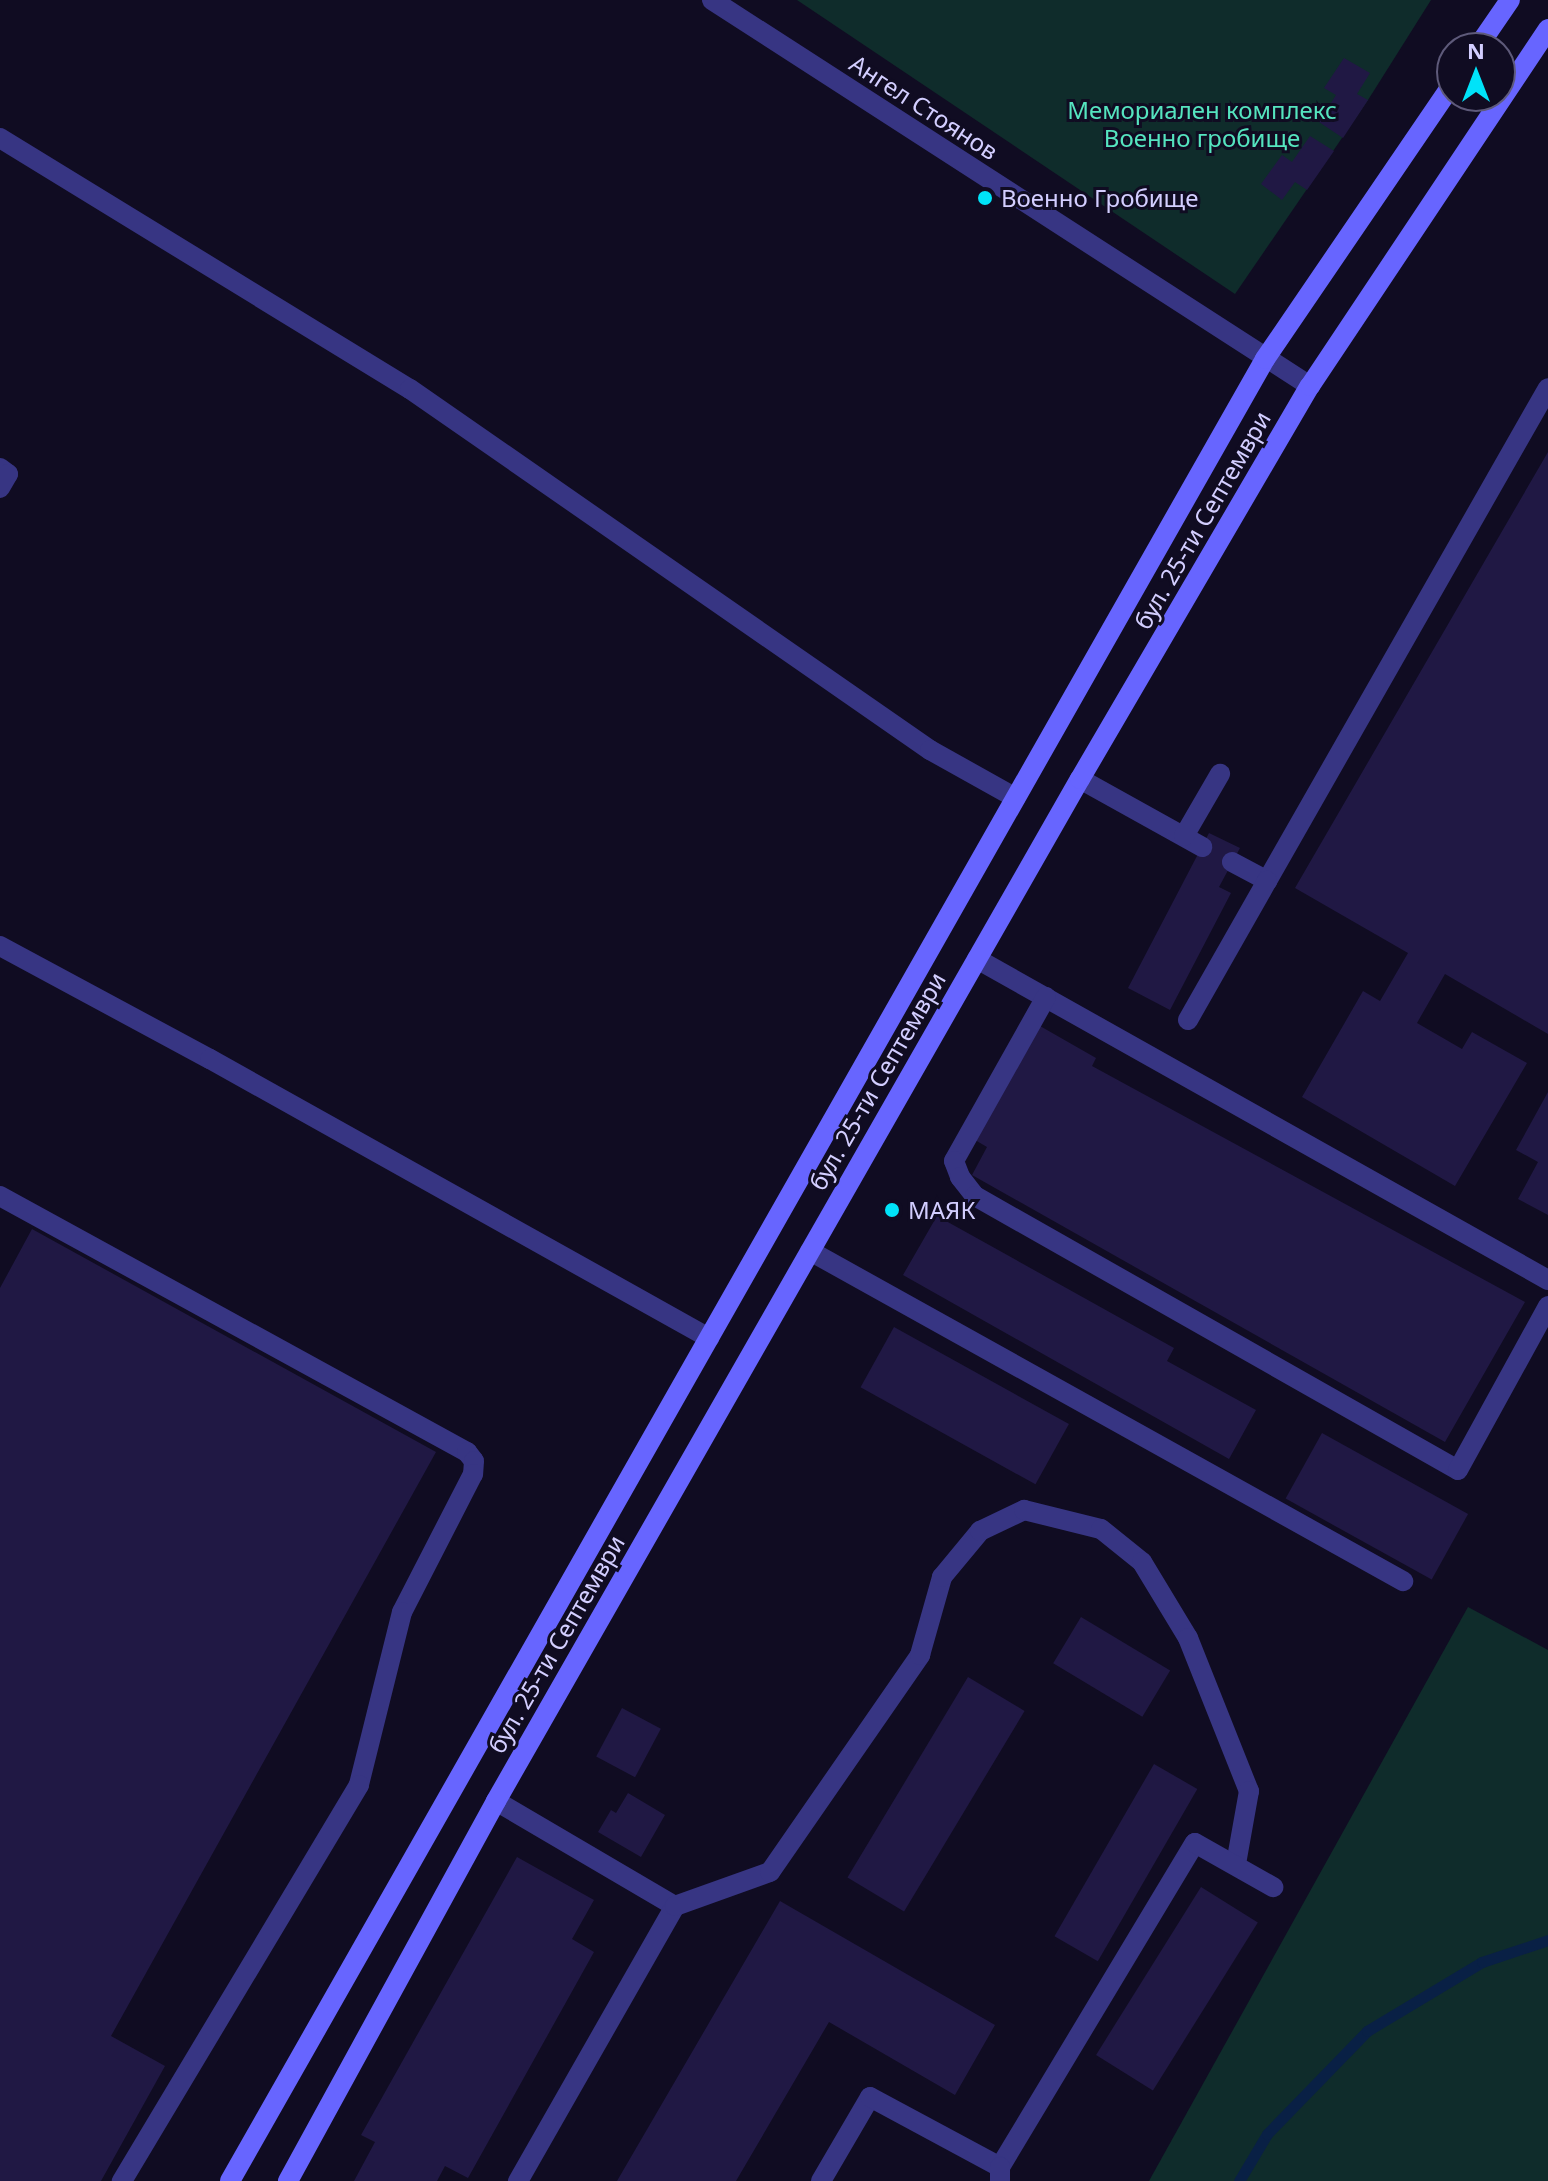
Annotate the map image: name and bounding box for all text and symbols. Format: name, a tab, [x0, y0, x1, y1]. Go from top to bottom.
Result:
north arrow	[1436, 32, 1516, 112]
text: N	[1467, 35, 1485, 65]
street label: Ангел Стоянов	[845, 48, 1003, 166]
park label: Мемориален комплекс Военно гробище	[1067, 96, 1337, 152]
place label: Военно Гробище	[1001, 184, 1198, 212]
marker: Военно Гробище	[976, 189, 994, 207]
street label: бул. 25-ти Септември	[1128, 406, 1276, 634]
street label: бул. 25-ти Септември	[803, 967, 951, 1195]
place label: МАЯК	[908, 1196, 975, 1224]
marker: МАЯК	[883, 1201, 901, 1219]
street label: бул. 25-ти Септември	[482, 1530, 630, 1758]

